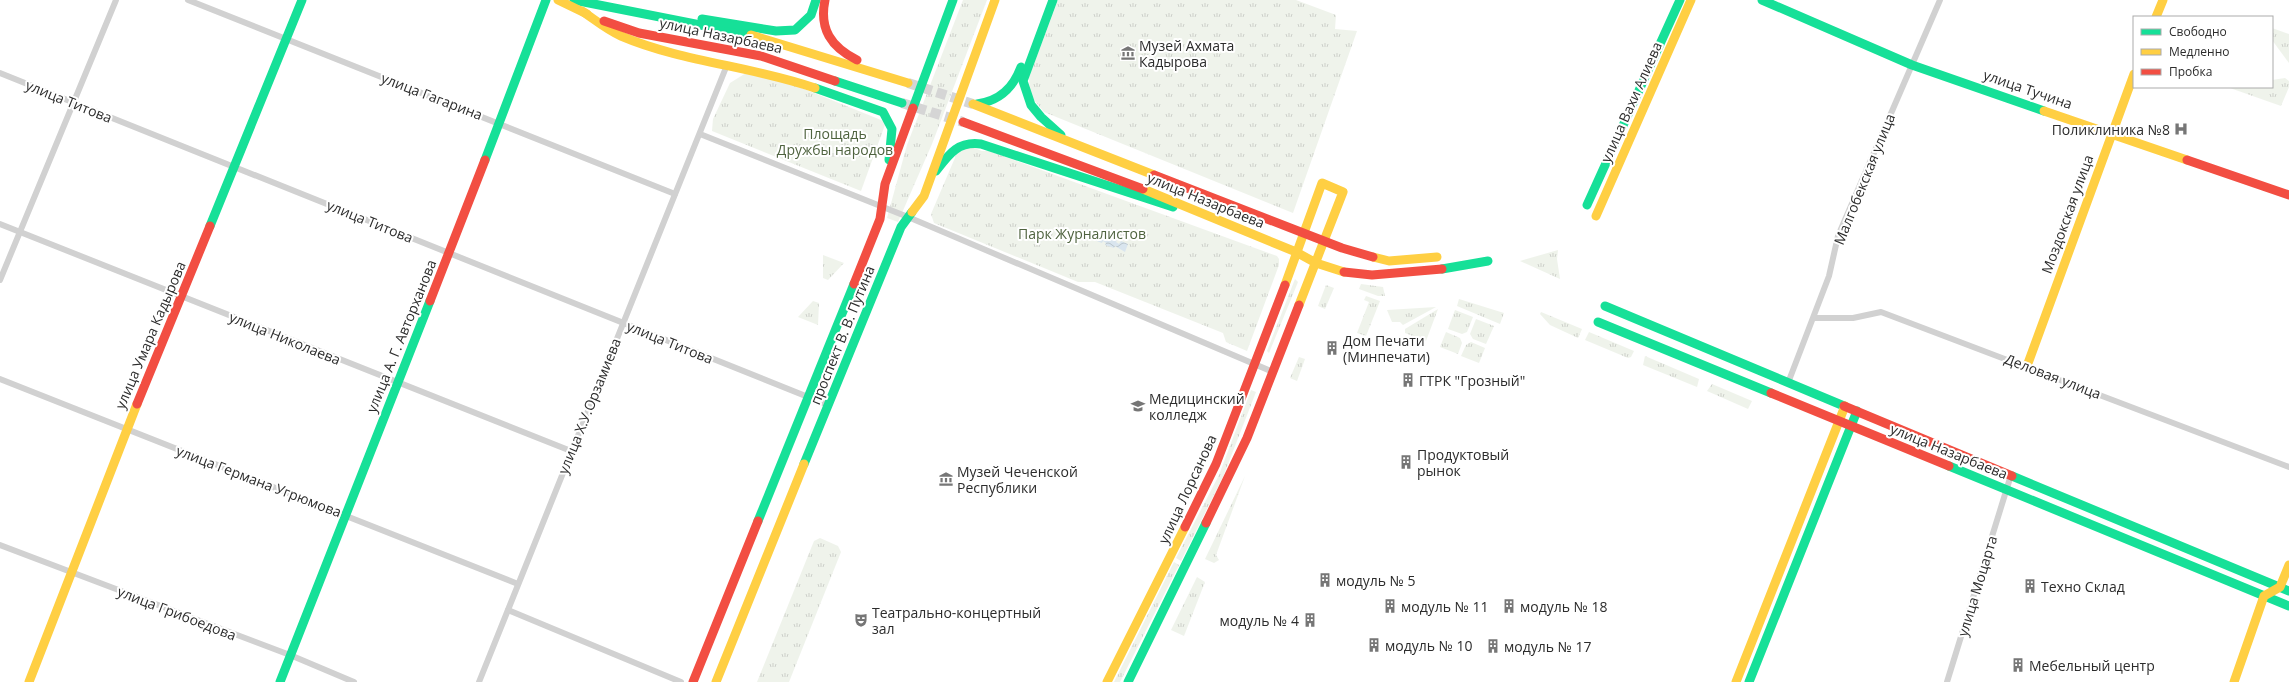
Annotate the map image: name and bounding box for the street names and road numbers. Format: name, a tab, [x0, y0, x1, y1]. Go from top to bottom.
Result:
street label: улица Назарбаева	[658, 13, 784, 57]
street label: улица Вахи Алиева	[1596, 39, 1666, 165]
street label: улица Тучина	[1981, 65, 2075, 113]
street label: улица Гагарина	[379, 68, 485, 124]
street label: улица Титова	[23, 75, 115, 127]
street label: Малгобекская улица	[1829, 111, 1899, 247]
street label: Моздокская улица	[2037, 152, 2097, 276]
street label: улица Назарбаева	[1144, 168, 1268, 232]
street label: улица Титова	[324, 195, 416, 247]
street label: улица А. Г. Авторханова	[362, 257, 440, 415]
street label: улица Умара Кадырова	[110, 258, 190, 412]
street label: проспект В. В. Путина	[805, 263, 879, 407]
street label: улица Николаева	[227, 307, 343, 369]
street label: улица Титова	[624, 316, 716, 368]
street label: улица Х.У.Орзамиева	[553, 335, 625, 477]
street label: Деловая улица	[2002, 349, 2104, 403]
street label: улица Назарбаева	[1887, 419, 2011, 483]
street label: улица Лорсанова	[1153, 431, 1221, 547]
street label: улица Германа Угрюмова	[174, 441, 344, 521]
street label: улица Моцарта	[1953, 533, 2001, 639]
street label: улица Грибоедова	[115, 582, 239, 644]

